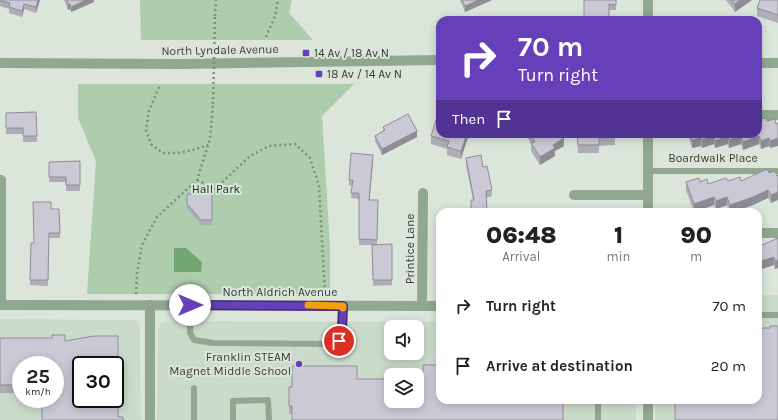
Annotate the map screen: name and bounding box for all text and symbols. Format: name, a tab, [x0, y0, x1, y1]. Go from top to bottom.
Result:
text: 70 m	[518, 30, 583, 63]
icon: right	[452, 32, 504, 84]
street label: North Lyndale Avenue	[161, 42, 279, 58]
place label: 14 Av / 18 Av N	[314, 46, 389, 60]
marker: 14 Av / 18 Av N	[301, 48, 311, 58]
text: Turn right	[518, 64, 598, 86]
place label: 18 Av / 14 Av N	[327, 67, 402, 81]
marker: 18 Av / 14 Av N	[314, 69, 324, 79]
icon: arrive	[493, 108, 515, 130]
text: Then	[452, 110, 485, 128]
street label: Boardwalk Place	[668, 151, 758, 165]
park label: Hall Park	[192, 182, 241, 196]
street label: Printice Lane	[403, 214, 417, 284]
text: 06:48	[486, 221, 557, 249]
text: 1	[614, 221, 623, 249]
text: 90	[680, 221, 712, 249]
text: Arrival	[502, 249, 540, 264]
text: min	[607, 249, 630, 264]
text: m	[690, 249, 702, 264]
position arrow	[169, 284, 211, 326]
street label: North Aldrich Avenue	[223, 285, 337, 299]
icon: right	[452, 295, 474, 317]
text: Turn right	[486, 297, 556, 315]
text: 70 m	[712, 297, 746, 315]
map controls	[384, 320, 424, 408]
button: sound	[384, 320, 424, 360]
pin	[322, 324, 356, 358]
icon: arrive	[328, 330, 350, 352]
place label: Franklin STEAM Magnet Middle School	[169, 350, 291, 378]
icon: arrive	[452, 355, 474, 377]
speed limit sign: 30	[72, 356, 124, 408]
text: Arrive at destination	[486, 357, 633, 375]
text: 20 m	[711, 357, 746, 375]
marker: Franklin STEAM Magnet Middle School	[294, 359, 304, 369]
text: 25	[26, 365, 50, 388]
button: layers	[384, 368, 424, 408]
text: km/h	[25, 386, 51, 398]

